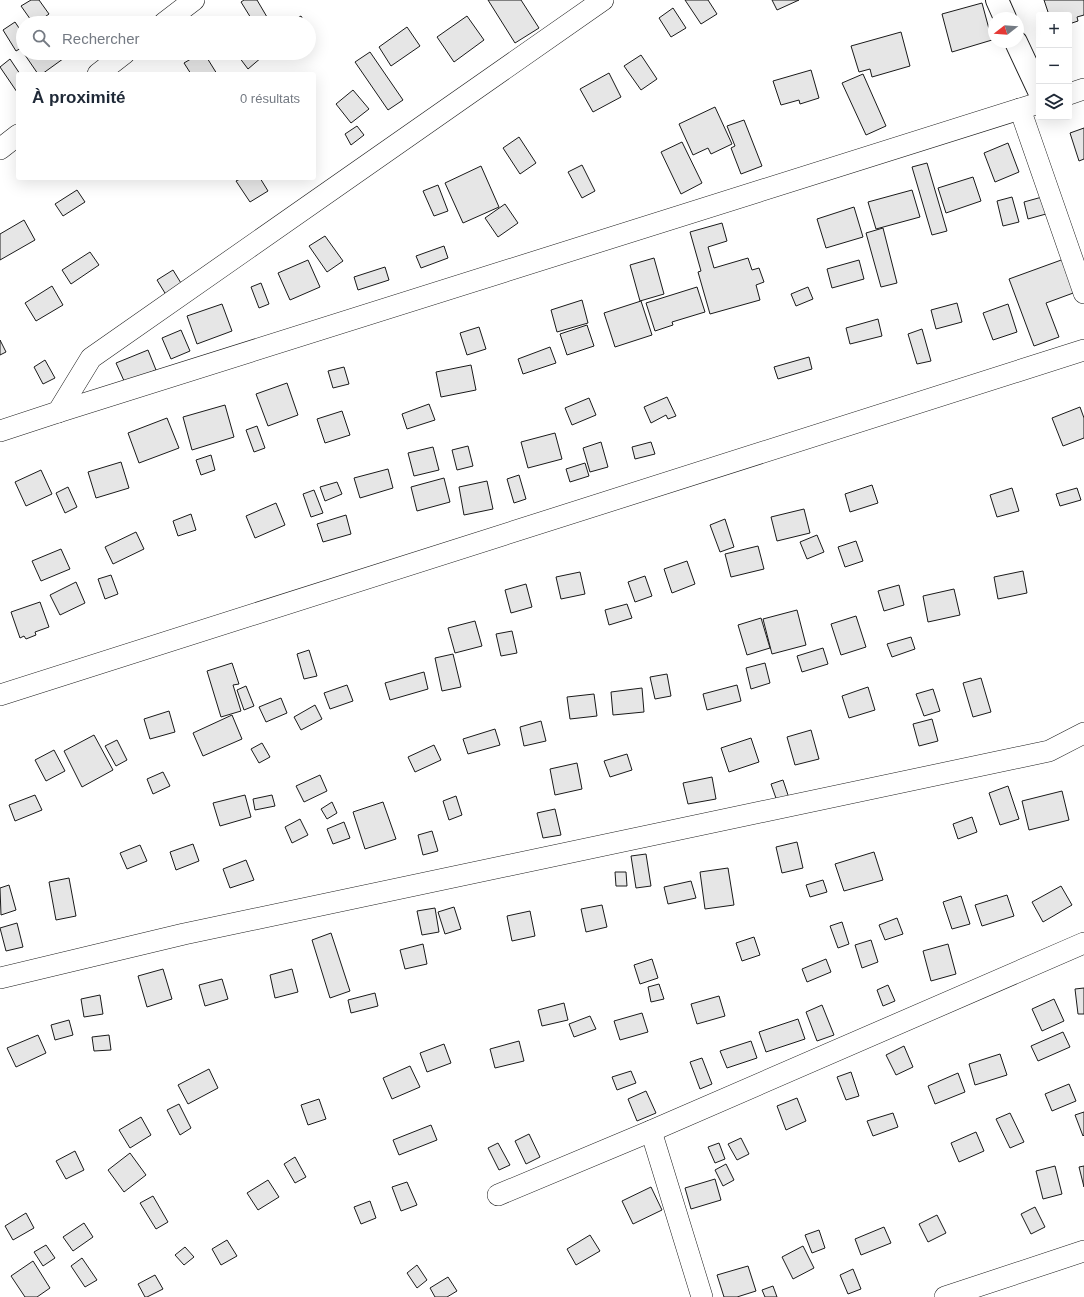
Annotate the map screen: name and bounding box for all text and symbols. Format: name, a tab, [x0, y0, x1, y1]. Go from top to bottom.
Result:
north arrow	[988, 12, 1024, 48]
map controls	[1036, 12, 1072, 120]
button: +	[1036, 12, 1072, 48]
search box	[16, 16, 316, 60]
icon: search	[30, 27, 52, 49]
text: Rechercher	[62, 30, 140, 47]
button: −	[1036, 48, 1072, 84]
button: layers	[1036, 84, 1072, 120]
text: À proximité	[32, 88, 126, 107]
text: 0 résultats	[240, 91, 300, 106]

